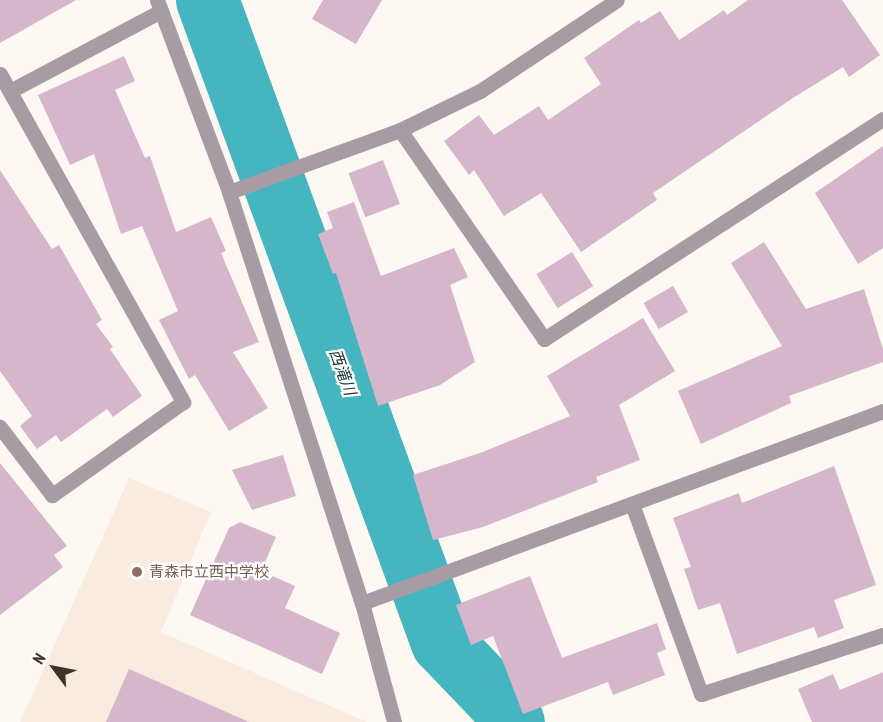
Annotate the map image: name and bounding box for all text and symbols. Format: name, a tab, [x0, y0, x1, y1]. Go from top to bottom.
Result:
water label: 西滝川	[326, 346, 360, 398]
place label: 青森市立西中学校	[149, 563, 269, 581]
marker: 青森市立西中学校	[130, 565, 144, 579]
north arrow	[24, 638, 84, 698]
text: N	[28, 650, 50, 667]

